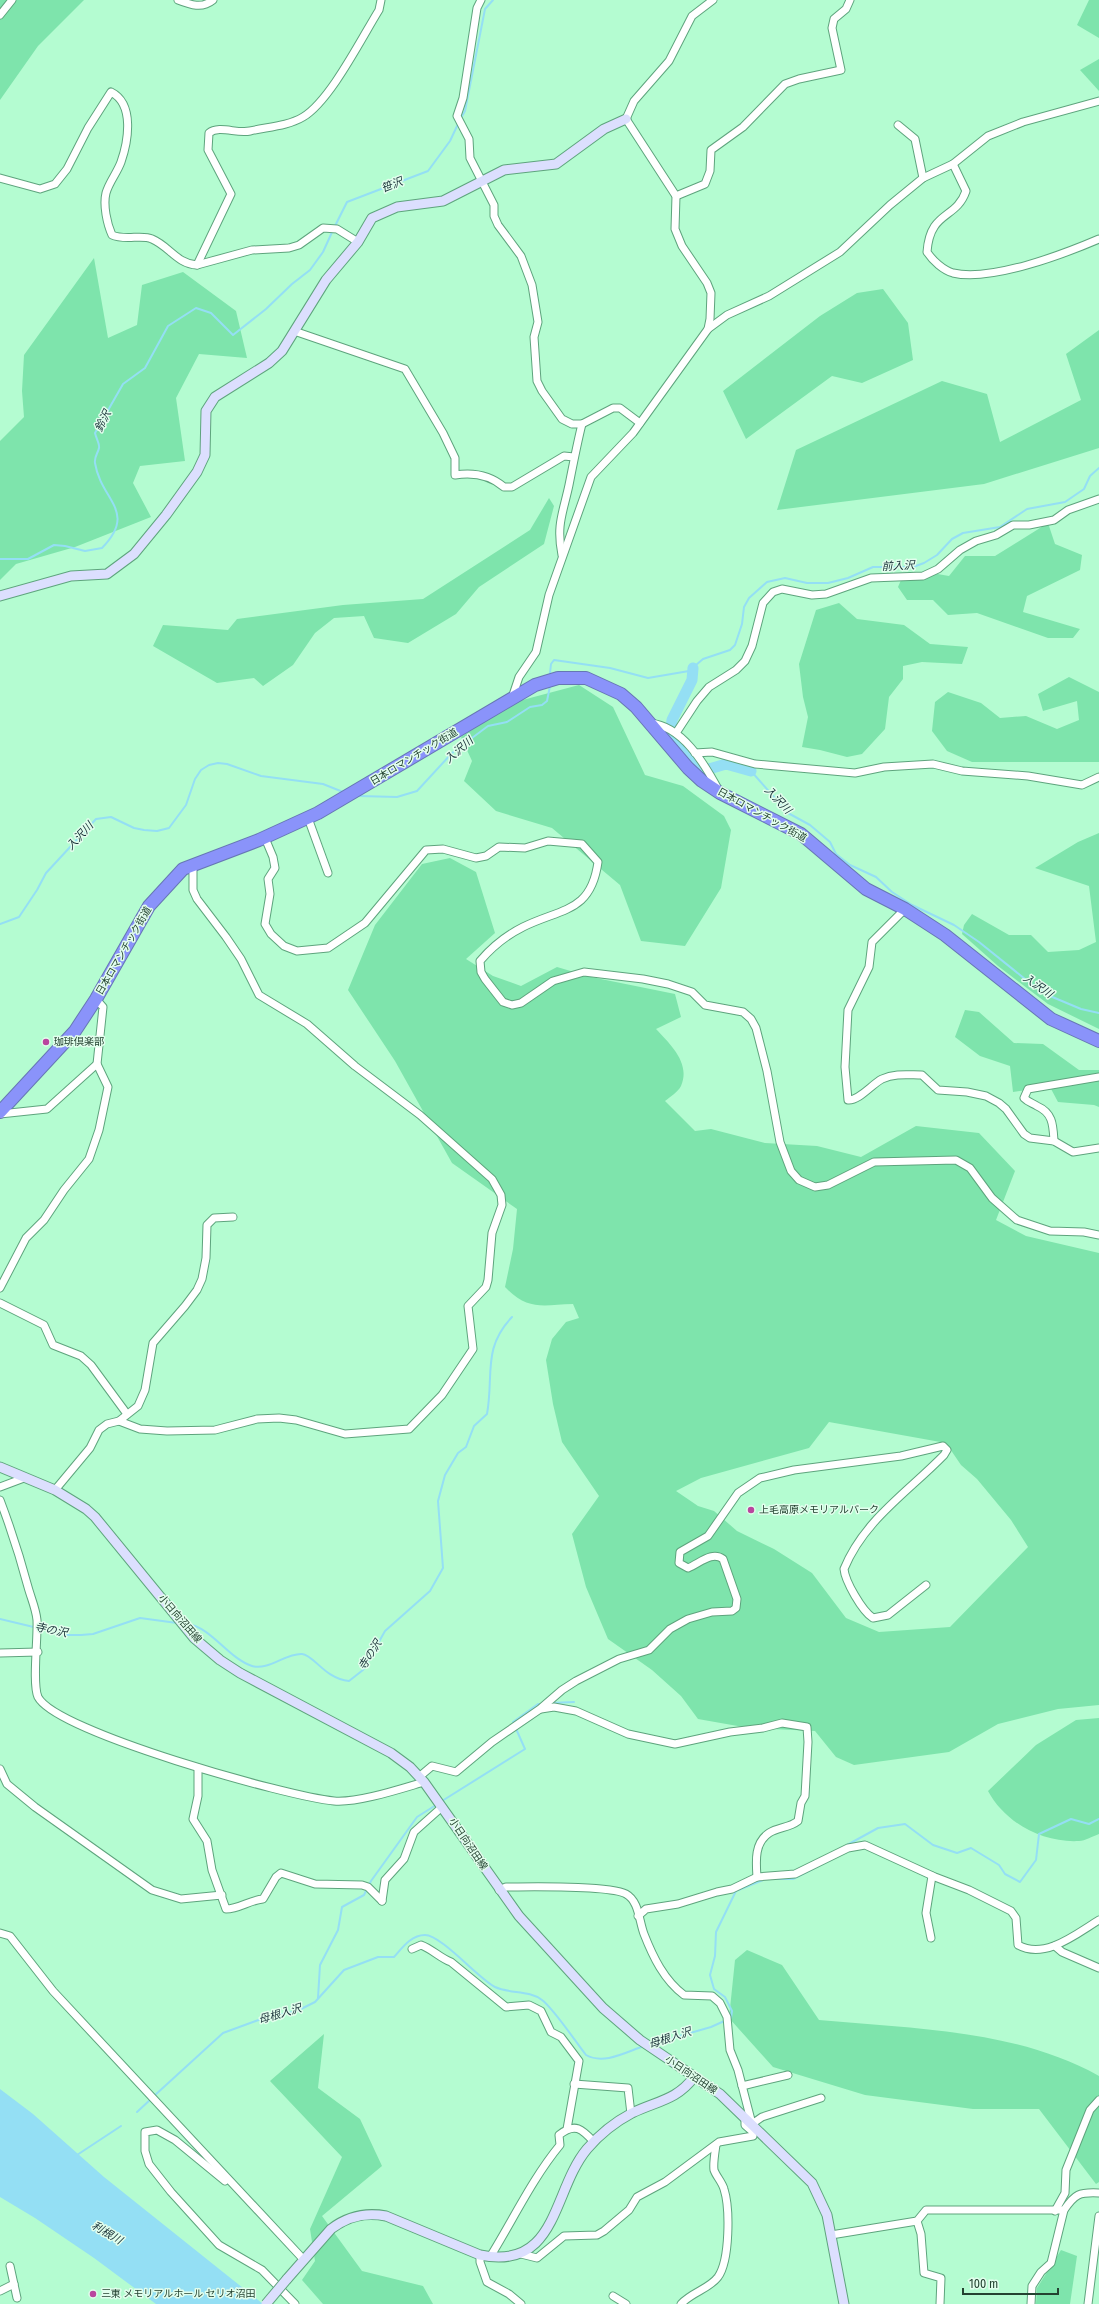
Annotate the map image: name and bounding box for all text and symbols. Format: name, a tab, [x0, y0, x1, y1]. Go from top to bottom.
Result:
water label: 笹沢	[379, 174, 406, 195]
water label: 鈴沢	[92, 406, 115, 434]
water label: 前入沢	[881, 559, 917, 573]
street label: 日本ロマンチック街道	[368, 726, 460, 788]
water label: 入沢川	[442, 734, 476, 766]
water label: 入沢川	[762, 784, 795, 817]
street label: 日本ロマンチック街道	[715, 786, 809, 844]
water label: 入沢川	[64, 819, 97, 853]
street label: 日本ロマンチック街道	[94, 905, 154, 997]
water label: 入沢川	[1021, 971, 1056, 1001]
place label: 珈琲倶楽部	[54, 1036, 104, 1048]
marker: 珈琲倶楽部	[41, 1037, 51, 1047]
place label: 上毛高原メモリアルパーク	[759, 1504, 879, 1516]
marker: 上毛高原メモリアルパーク	[746, 1505, 756, 1515]
street label: 小日向沼田線	[156, 1592, 204, 1646]
water label: 寺の沢	[34, 1620, 70, 1640]
water label: 寺の沢	[356, 1636, 385, 1672]
street label: 小日向沼田線	[446, 1816, 490, 1872]
water label: 母根入沢	[257, 2001, 305, 2026]
water label: 母根入沢	[647, 2024, 695, 2051]
street label: 小日向沼田線	[663, 2053, 719, 2097]
water label: 利根川	[90, 2219, 125, 2248]
scale bar	[963, 2270, 1058, 2296]
text: 100 m	[969, 2277, 998, 2291]
place label: 三東 メモリアルホール セリオ沼田	[101, 2288, 256, 2300]
marker: 三東 メモリアルホール セリオ沼田	[88, 2289, 98, 2299]

